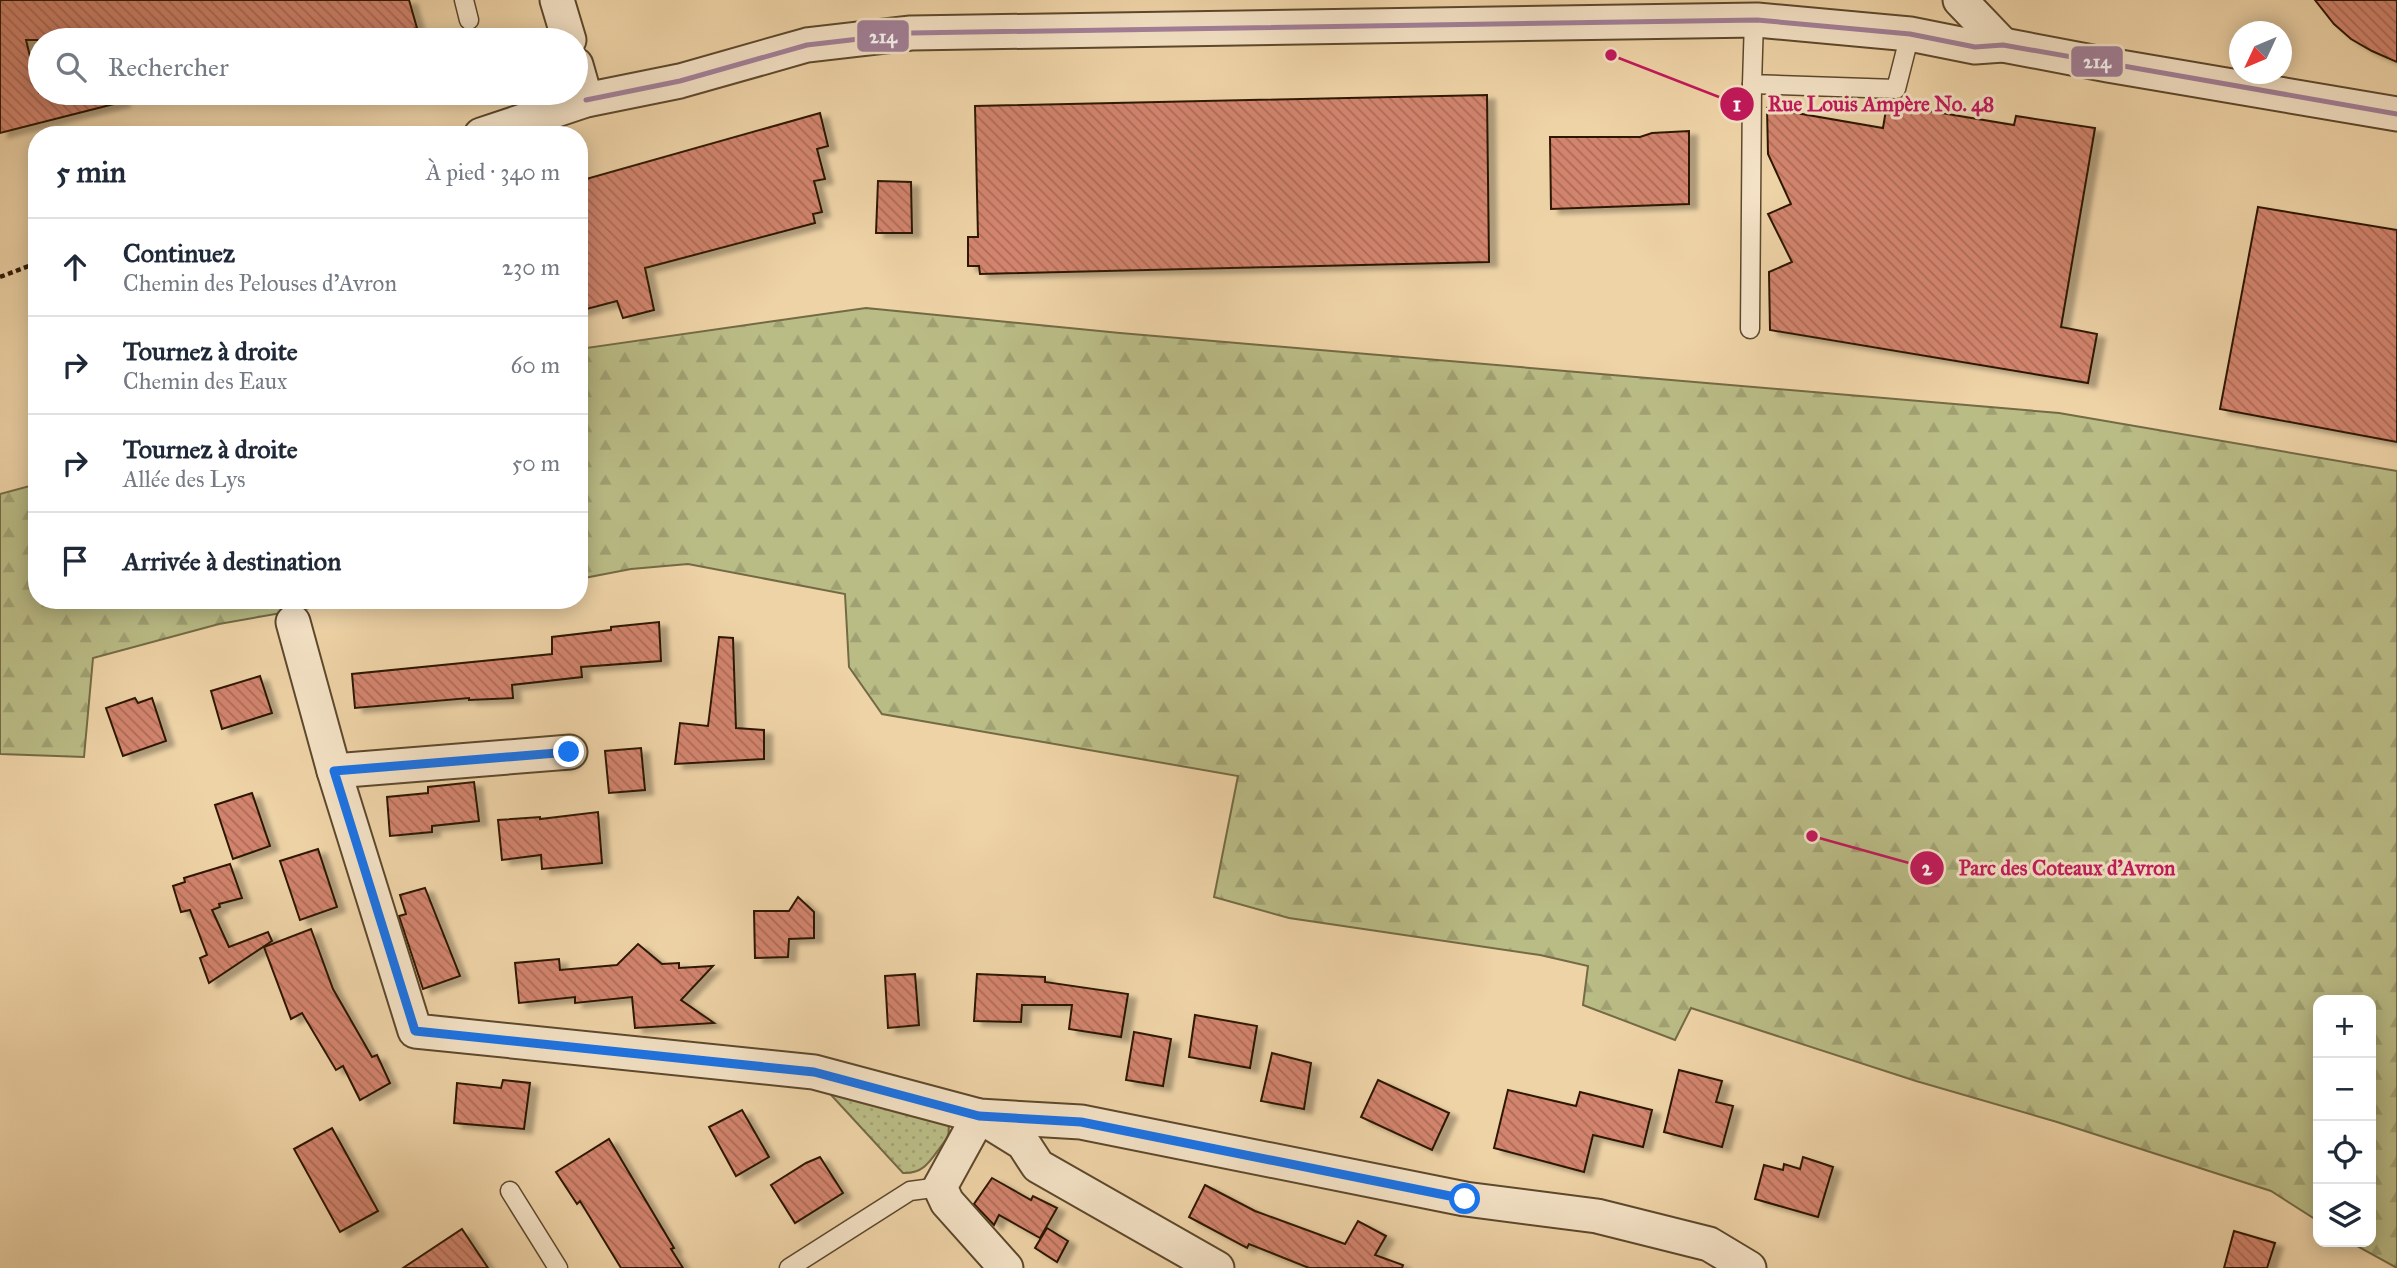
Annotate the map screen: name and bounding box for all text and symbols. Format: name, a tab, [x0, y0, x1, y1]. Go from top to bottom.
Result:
line badge: 214	[856, 19, 910, 53]
north arrow	[2229, 21, 2292, 84]
text: 214	[869, 25, 898, 49]
search box	[28, 28, 588, 105]
line badge: 214	[2070, 45, 2124, 78]
icon: search	[52, 48, 90, 86]
text: 214	[2083, 50, 2112, 74]
text: Rechercher	[108, 51, 229, 83]
callout: Rue Louis Ampère No. 48	[1719, 83, 2008, 125]
text: 1	[1733, 91, 1741, 117]
text: Rue Louis Ampère No. 48	[1768, 91, 1994, 117]
text: 5 min	[56, 154, 126, 190]
text: À pied · 340 m	[426, 158, 560, 186]
text: Continuez	[123, 237, 235, 269]
icon: ahead	[56, 248, 94, 286]
text: 230 m	[502, 253, 560, 281]
text: Chemin des Pelouses d'Avron	[123, 269, 397, 297]
text: Tournez à droite	[123, 335, 298, 367]
icon: right	[56, 346, 94, 384]
text: 60 m	[511, 351, 560, 379]
text: Chemin des Eaux	[123, 367, 287, 395]
text: Tournez à droite	[123, 433, 298, 465]
icon: right	[56, 444, 94, 482]
text: 50 m	[512, 449, 560, 477]
text: Allée des Lys	[123, 465, 245, 493]
icon: arrive	[56, 542, 94, 580]
text: Arrivée à destination	[123, 545, 341, 577]
route end	[553, 736, 584, 767]
callout: Parc des Coteaux d'Avron	[1910, 847, 2189, 889]
text: 2	[1922, 855, 1933, 881]
text: Parc des Coteaux d'Avron	[1959, 855, 2176, 881]
map controls	[2313, 995, 2376, 1247]
button: +	[2313, 995, 2376, 1058]
button: −	[2313, 1058, 2376, 1121]
button: locate	[2313, 1121, 2376, 1184]
route start	[1449, 1183, 1480, 1214]
button: layers	[2313, 1184, 2376, 1247]

